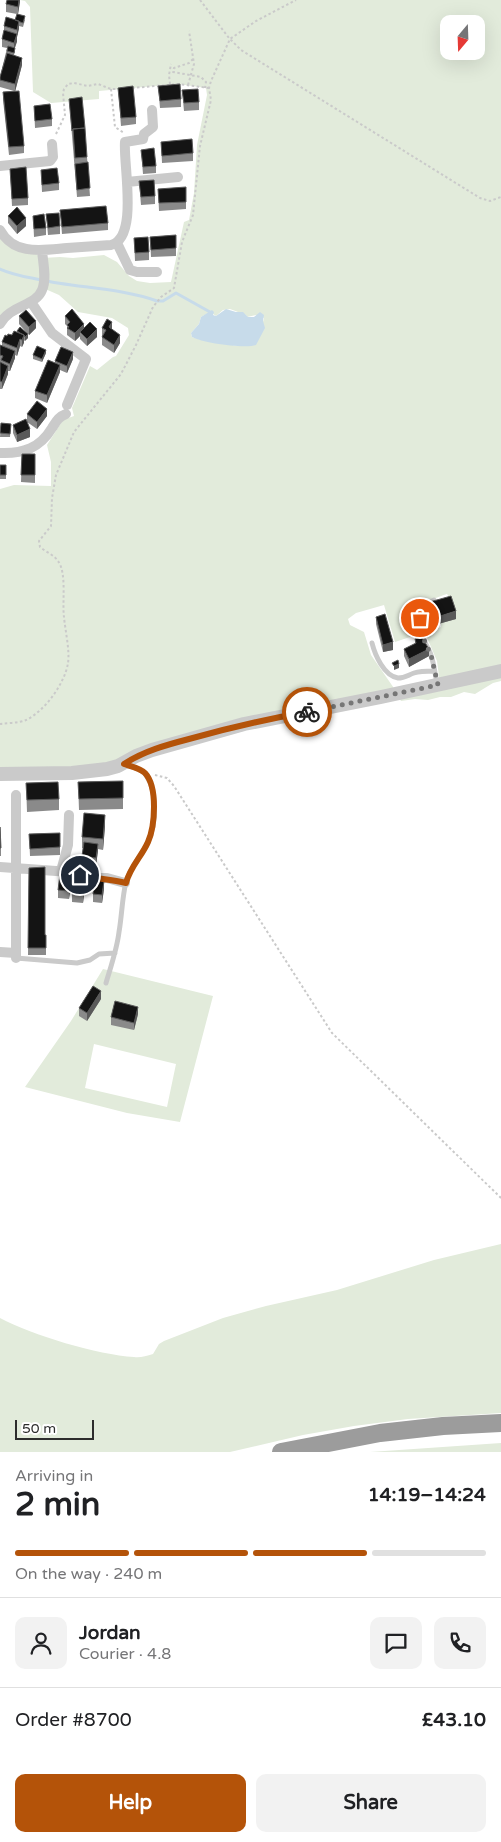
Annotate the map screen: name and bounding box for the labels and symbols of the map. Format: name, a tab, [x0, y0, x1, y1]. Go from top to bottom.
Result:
north arrow	[440, 15, 485, 60]
pin	[399, 597, 441, 639]
courier	[282, 687, 332, 737]
pin	[59, 854, 101, 896]
scale bar	[15, 1417, 94, 1440]

